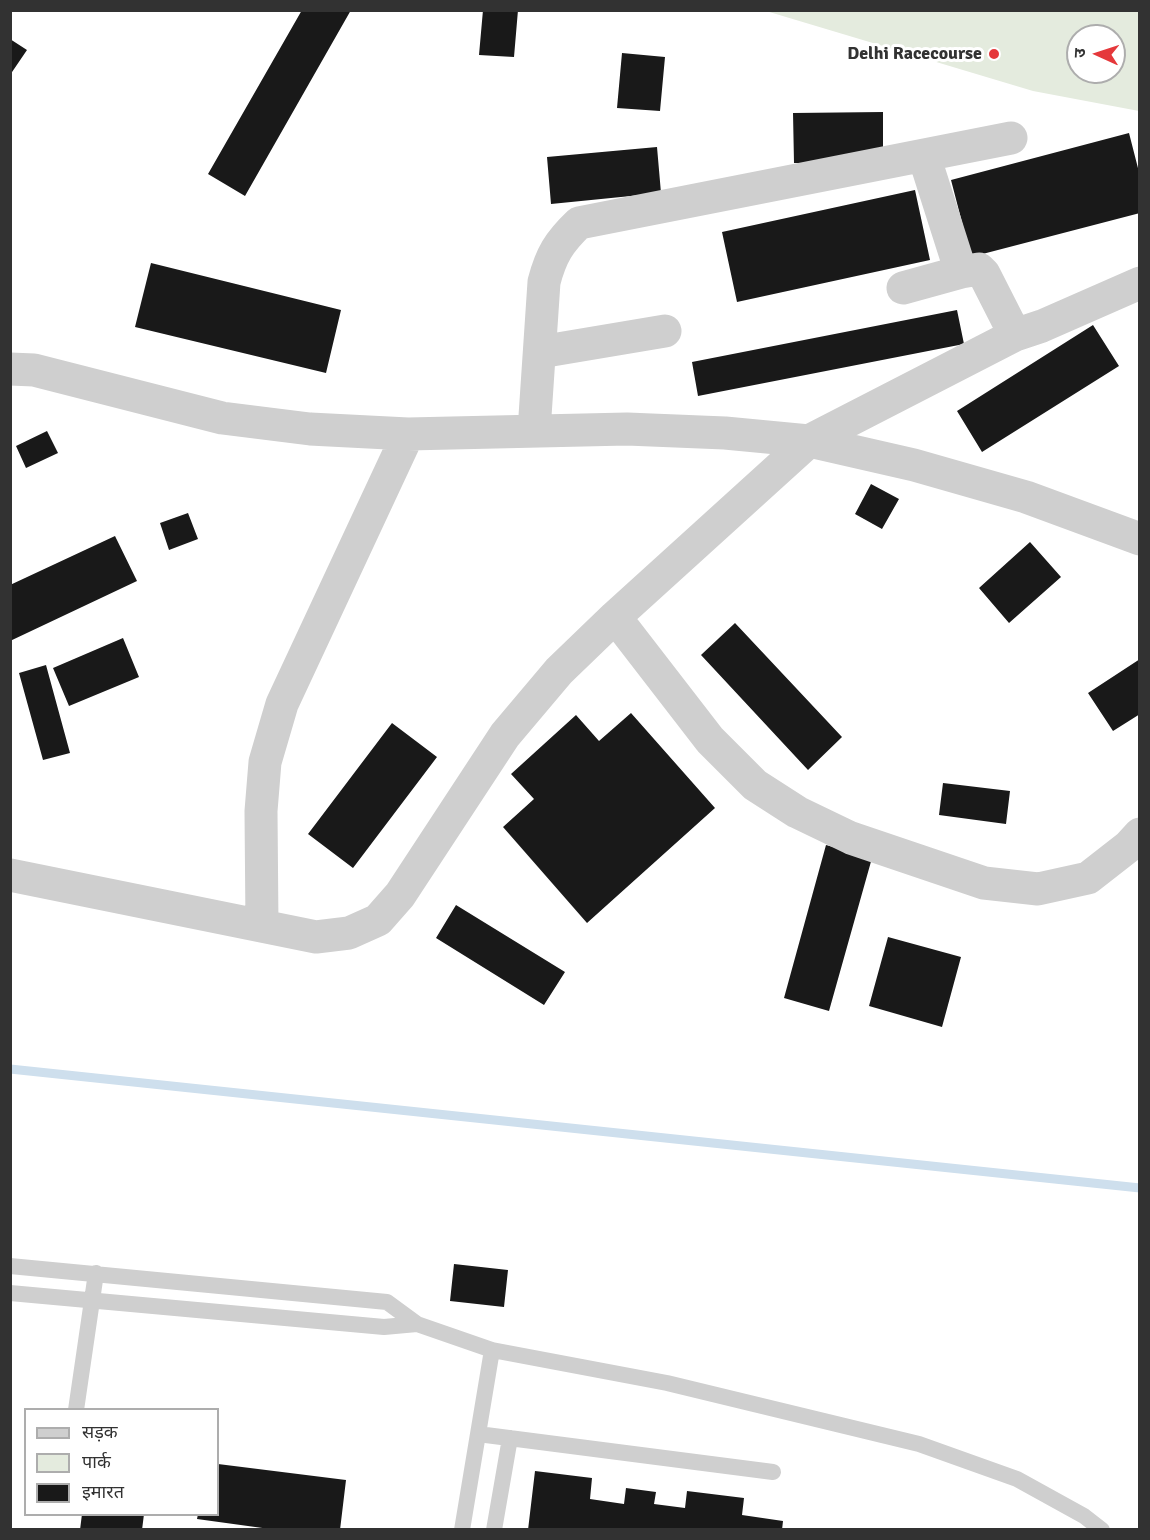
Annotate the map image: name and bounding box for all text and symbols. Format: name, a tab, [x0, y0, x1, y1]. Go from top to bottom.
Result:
north arrow	[1066, 24, 1126, 84]
place label: Delhi Racecourse	[847, 43, 982, 65]
marker: Delhi Racecourse	[987, 47, 1001, 61]
text: उ	[1070, 48, 1090, 58]
legend	[24, 1408, 219, 1516]
text: सड़क	[82, 1421, 118, 1443]
text: पार्क	[82, 1451, 111, 1473]
text: इमारत	[82, 1481, 124, 1503]

